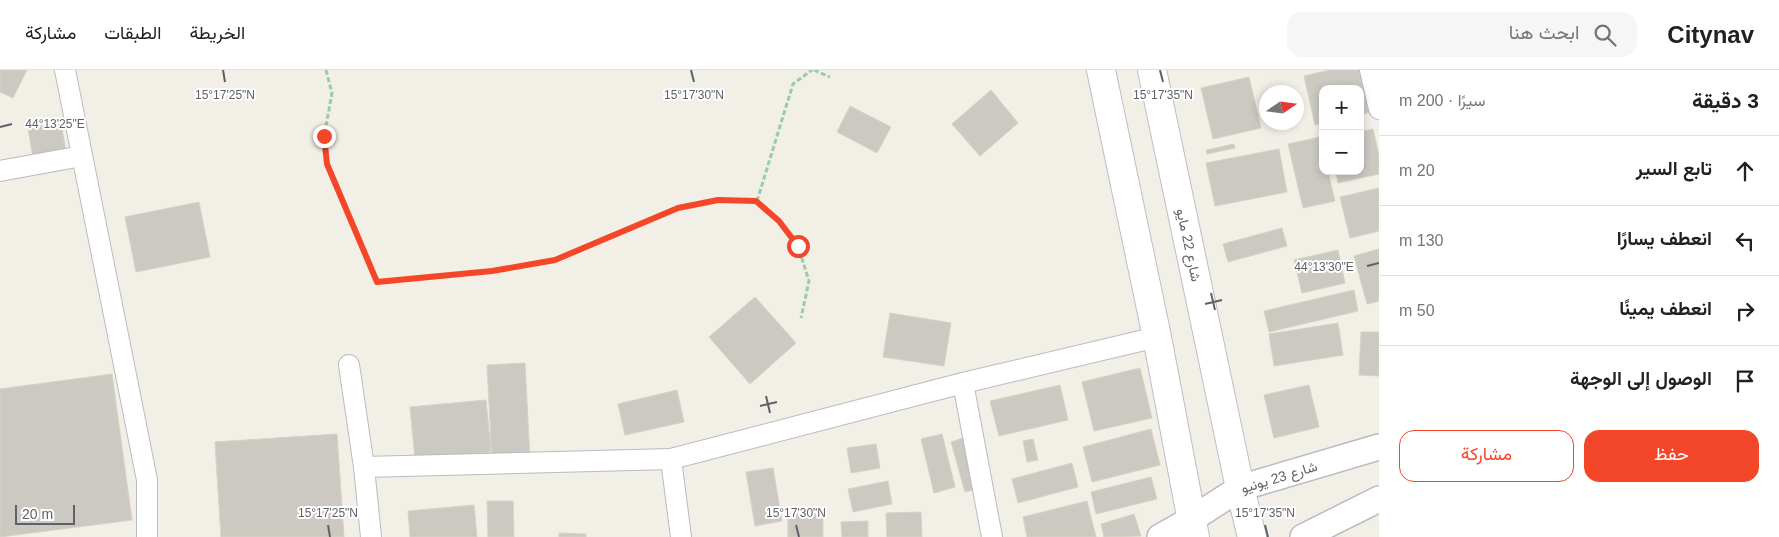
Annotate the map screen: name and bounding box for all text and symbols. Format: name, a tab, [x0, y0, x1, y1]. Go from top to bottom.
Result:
search box	[1287, 12, 1637, 57]
icon: search	[1591, 21, 1619, 49]
text: Citynav	[1667, 21, 1754, 48]
text: ابحث هنا	[1509, 22, 1579, 43]
text: مشاركة	[25, 23, 76, 43]
text: الطبقات	[104, 23, 161, 43]
text: الخريطة	[189, 23, 245, 43]
north arrow	[1259, 85, 1304, 130]
map controls	[1319, 85, 1364, 175]
button: +	[1319, 85, 1364, 130]
text: 15°17'25"N	[195, 88, 255, 102]
text: 15°17'30"N	[664, 88, 724, 102]
text: 15°17'35"N	[1133, 88, 1193, 102]
text: 3 دقيقة	[1692, 89, 1759, 112]
text: سيرًا · 200 m	[1399, 92, 1485, 109]
text: 44°13'25"E	[25, 117, 85, 131]
route end	[313, 125, 336, 148]
button: −	[1319, 130, 1364, 175]
icon: ahead	[1731, 157, 1759, 185]
text: تابع السير	[1636, 158, 1712, 179]
text: 20 m	[1399, 162, 1435, 179]
street label: شارع 22 مايو	[1171, 207, 1205, 283]
icon: left	[1731, 227, 1759, 255]
text: انعطف يسارًا	[1617, 228, 1712, 249]
text: 130 m	[1399, 232, 1443, 249]
route start	[787, 235, 810, 258]
text: 44°13'30"E	[1294, 260, 1354, 274]
icon: right	[1731, 297, 1759, 325]
text: انعطف يمينًا	[1619, 298, 1712, 319]
text: 50 m	[1399, 302, 1435, 319]
icon: arrive	[1731, 367, 1759, 395]
text: الوصول إلى الوجهة	[1570, 368, 1712, 389]
button: مشاركة	[1399, 430, 1574, 482]
button: حفظ	[1584, 430, 1759, 482]
street label: شارع 23 يونيو	[1239, 458, 1320, 499]
scale bar	[15, 502, 75, 525]
text: 20 m	[22, 506, 53, 522]
text: 15°17'25"N	[298, 506, 358, 520]
text: 15°17'30"N	[766, 506, 826, 520]
text: 15°17'35"N	[1235, 506, 1295, 520]

